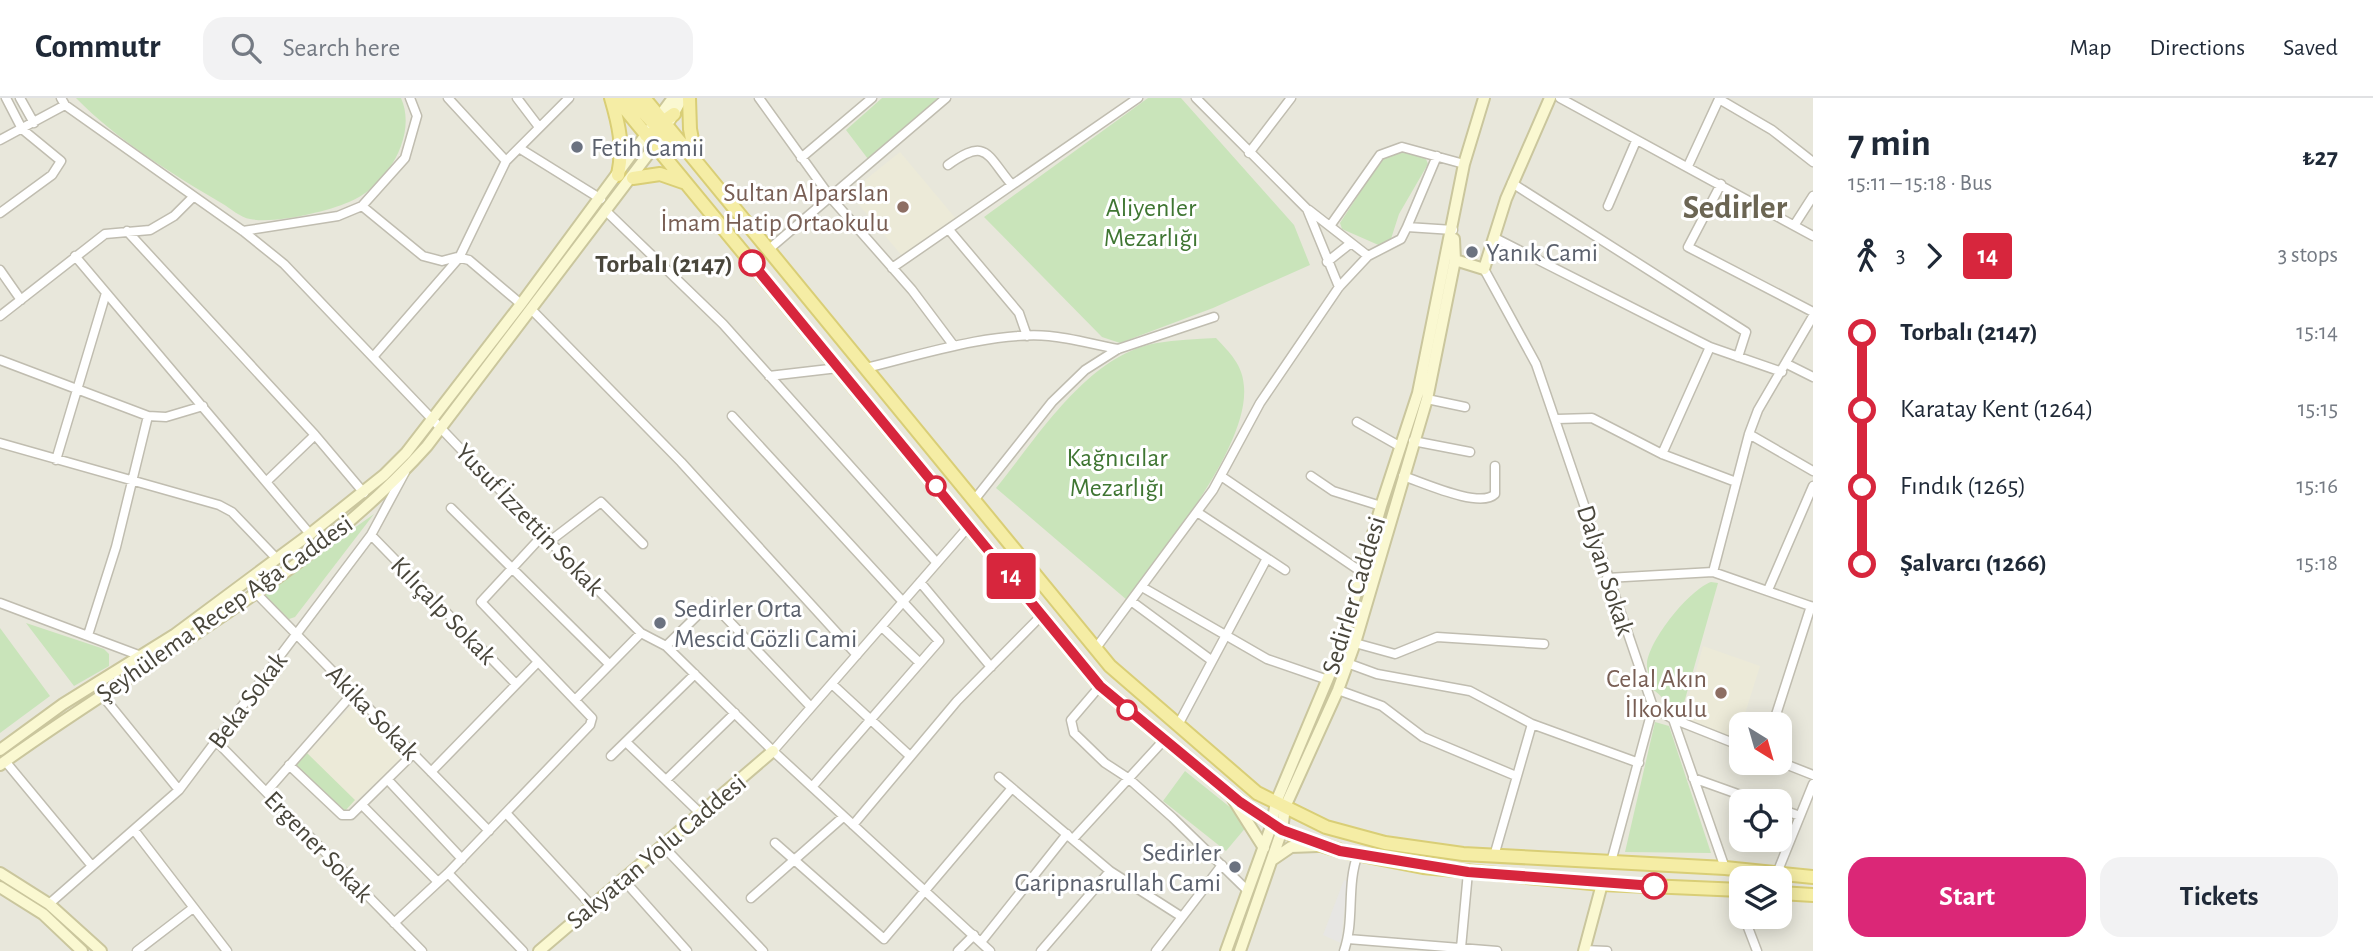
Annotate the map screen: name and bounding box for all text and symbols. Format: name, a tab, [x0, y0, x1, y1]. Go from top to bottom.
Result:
search box	[203, 17, 693, 80]
icon: search	[227, 29, 265, 67]
text: Commutr	[35, 31, 161, 64]
text: Search here	[283, 35, 400, 61]
text: Map	[2069, 36, 2111, 60]
text: Directions	[2149, 36, 2245, 60]
text: Saved	[2283, 36, 2338, 60]
text: 7 min	[1848, 125, 1931, 163]
place label: Fetih Camii	[591, 135, 704, 161]
marker: Fetih Camii	[569, 139, 585, 155]
text: ₺27	[2302, 144, 2338, 170]
text: 15:11 – 15:18 · Bus	[1848, 172, 1992, 195]
place label: Sultan Alparslan İmam Hatip Ortaokulu	[661, 180, 889, 236]
district label: Sedirler	[1683, 192, 1788, 225]
park label: Aliyenler Mezarlığı	[1104, 195, 1198, 251]
marker: Sultan Alparslan İmam Hatip Ortaokulu	[895, 199, 911, 215]
icon: walk	[1848, 237, 1886, 275]
icon: forward	[1915, 237, 1953, 275]
place label: Yanık Cami	[1486, 240, 1598, 266]
marker: Yanık Cami	[1464, 244, 1480, 260]
text: 3	[1896, 244, 1905, 267]
text: 14	[1977, 244, 1998, 268]
text: 3 stops	[2278, 244, 2338, 267]
marker: Torbalı (2147)	[739, 250, 765, 276]
place label: Torbalı (2147)	[595, 251, 733, 277]
text: Torbalı (2147)	[1900, 319, 2038, 345]
text: 15:14	[2296, 321, 2338, 344]
text: Karatay Kent (1264)	[1900, 396, 2094, 422]
text: 15:15	[2298, 398, 2338, 421]
street label: Yusuf İzzettin Sokak	[450, 438, 609, 601]
park label: Kağnıcılar Mezarlığı	[1066, 445, 1168, 501]
text: Fındık (1265)	[1900, 473, 2026, 499]
text: 15:16	[2296, 475, 2338, 498]
unlabelled marker	[926, 476, 946, 496]
street label: Dalyan Sokak	[1572, 502, 1638, 639]
street label: Şeyhülema Recep Ağa Caddesi	[92, 510, 357, 707]
street label: Sedirler Caddesi	[1318, 513, 1390, 677]
text: Şalvarcı (1266)	[1900, 550, 2047, 576]
street label: Kılıçalp Sokak	[386, 552, 501, 670]
text: 15:18	[2296, 552, 2338, 575]
line badge: 14	[979, 553, 1042, 599]
text: 14	[1001, 564, 1021, 588]
place label: Sedirler Orta Mescid Gözli Cami	[674, 596, 857, 652]
marker: Sedirler Orta Mescid Gözli Cami	[652, 615, 668, 631]
street label: Beka Sokak	[203, 648, 292, 754]
street label: Akika Sokak	[321, 660, 424, 765]
place label: Celal Akın İlkokulu	[1606, 666, 1707, 722]
marker: Celal Akın İlkokulu	[1713, 685, 1729, 701]
unlabelled marker	[1117, 700, 1137, 720]
north arrow	[1729, 712, 1792, 775]
map controls	[1729, 712, 1792, 929]
street label: Sakyatan Yolu Caddesi	[562, 769, 751, 934]
street label: Ergener Sokak	[259, 786, 377, 907]
button: locate	[1729, 789, 1792, 852]
place label: Sedirler Garipnasrullah Cami	[1015, 840, 1222, 896]
button: Start	[1848, 857, 2086, 937]
button: Tickets	[2100, 857, 2338, 937]
marker: Sedirler Garipnasrullah Cami	[1227, 859, 1243, 875]
button: layers	[1729, 866, 1792, 929]
unlabelled marker	[1641, 873, 1667, 899]

